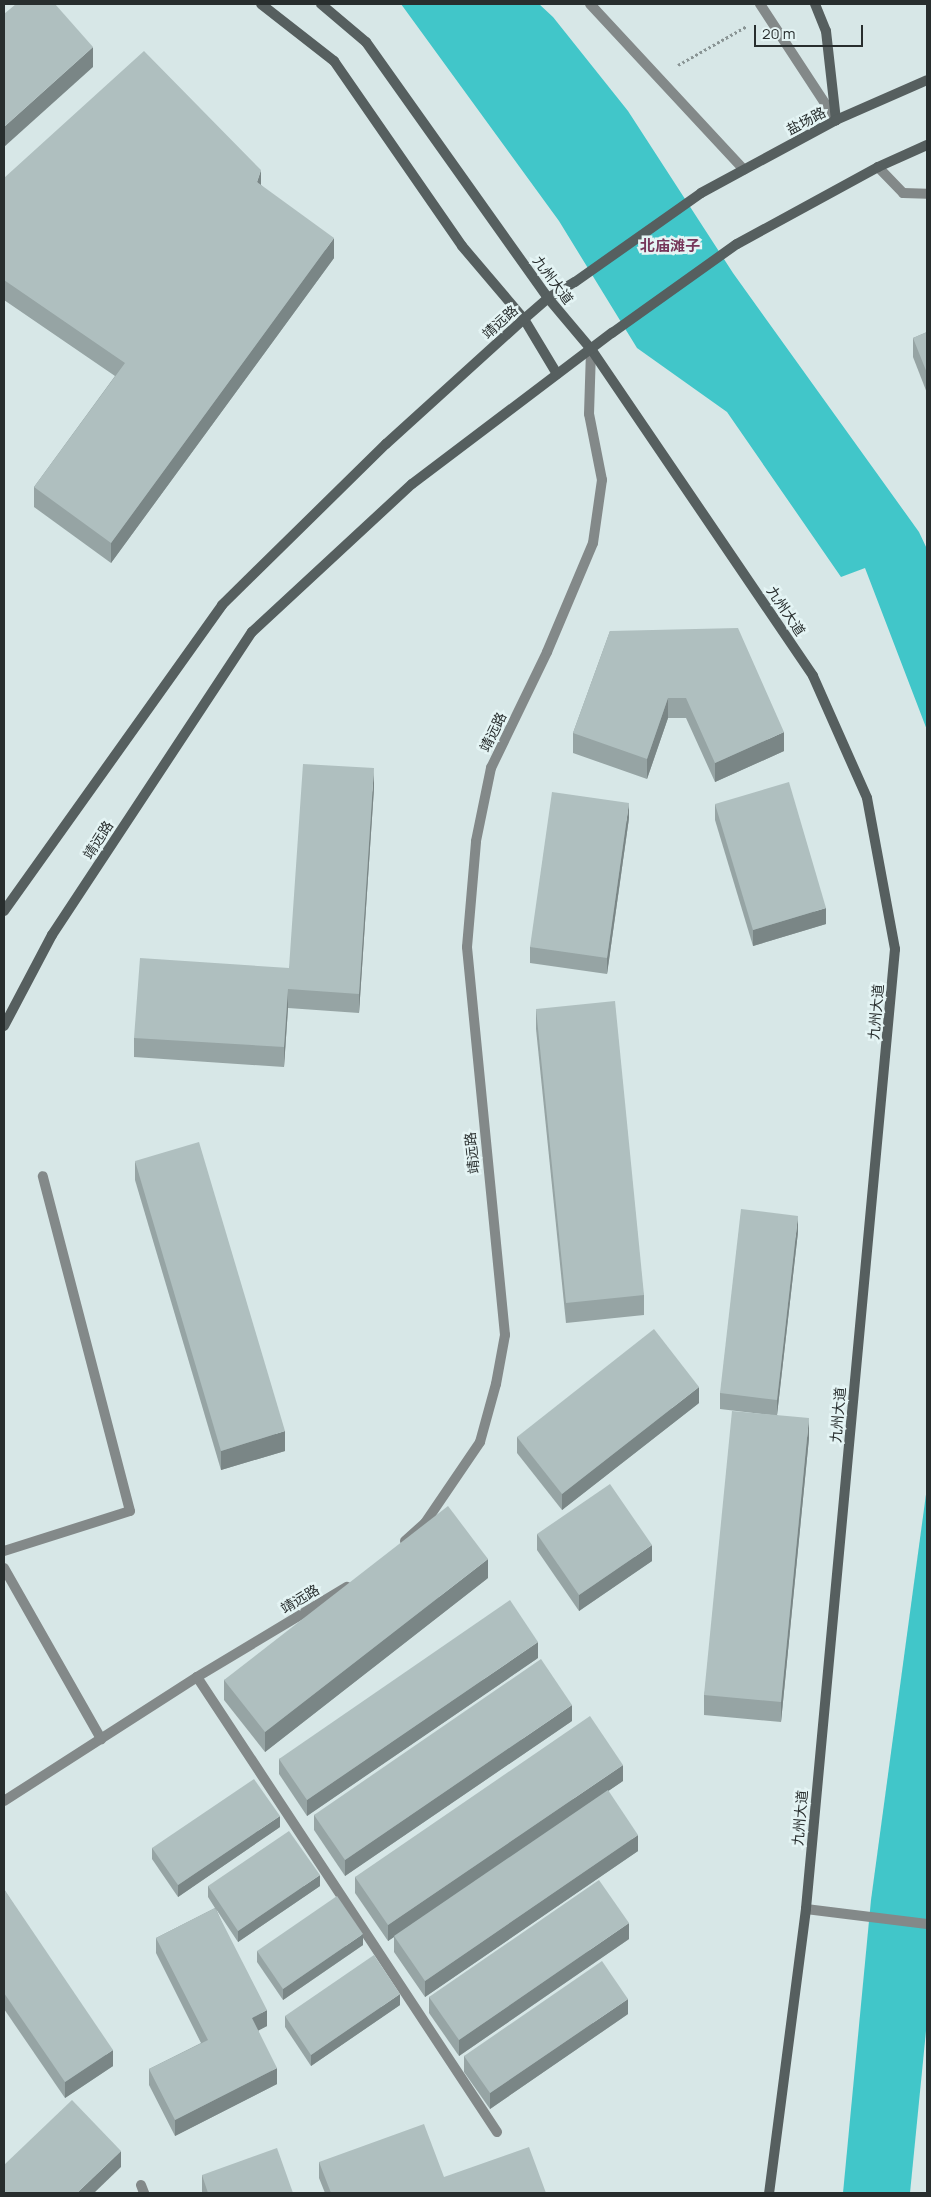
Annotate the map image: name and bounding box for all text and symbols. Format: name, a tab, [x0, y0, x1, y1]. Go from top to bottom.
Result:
scale bar	[756, 15, 865, 47]
text: 20 m	[762, 23, 795, 44]
street label: 盐场路	[784, 104, 828, 138]
district label: 北庙滩子	[640, 237, 700, 255]
street label: 九州大道	[529, 253, 577, 307]
street label: 靖远路	[479, 302, 521, 342]
street label: 九州大道	[763, 583, 809, 639]
street label: 靖远路	[476, 709, 510, 755]
street label: 靖远路	[80, 818, 116, 862]
street label: 九州大道	[865, 983, 887, 1041]
street label: 靖远路	[461, 1131, 483, 1175]
street label: 九州大道	[827, 1386, 849, 1444]
street label: 靖远路	[278, 1581, 322, 1617]
street label: 九州大道	[789, 1789, 811, 1847]

